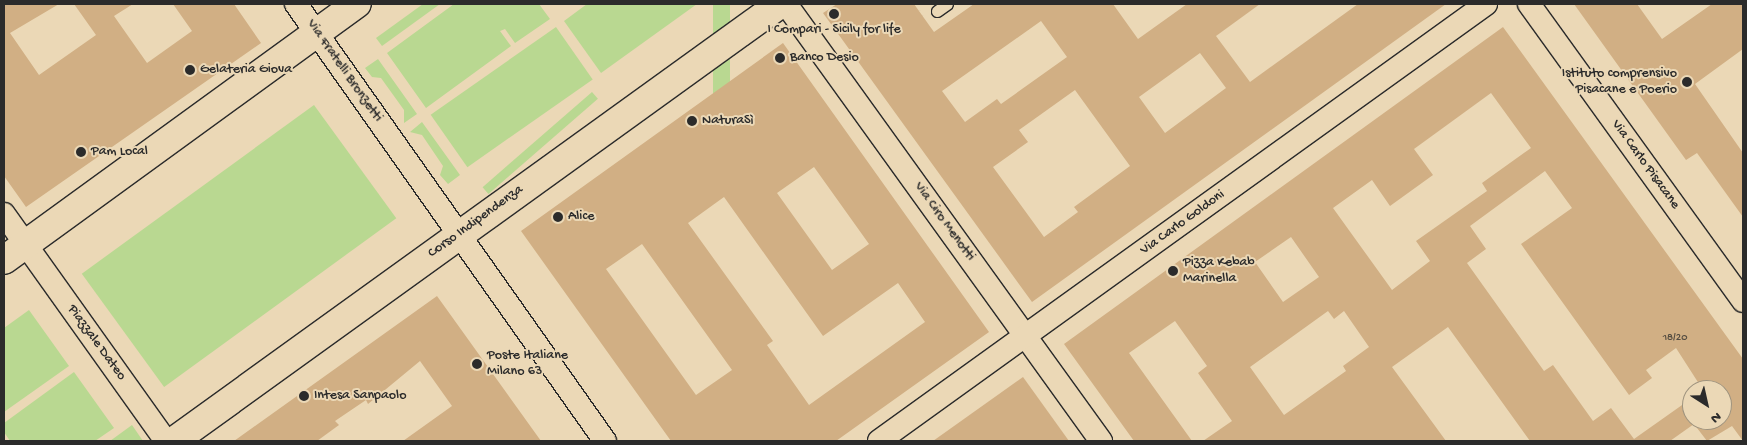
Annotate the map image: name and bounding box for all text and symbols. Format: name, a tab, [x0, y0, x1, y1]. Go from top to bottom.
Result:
marker: I Compari - Sicily for life	[828, 8, 840, 20]
street label: Via Fratelli Bronzetti	[302, 17, 386, 125]
place label: I Compari - Sicily for life	[767, 22, 901, 38]
place label: Banco Desio	[790, 50, 859, 66]
marker: Banco Desio	[774, 52, 786, 64]
place label: Gelateria Giova	[200, 62, 292, 78]
marker: Gelateria Giova	[184, 64, 196, 76]
place label: Istituto comprensivo Pisacane e Poerio	[1562, 66, 1677, 98]
marker: Istituto comprensivo Pisacane e Poerio	[1681, 76, 1693, 88]
place label: NaturaSì	[702, 113, 753, 129]
marker: NaturaSì	[686, 115, 698, 127]
street label: Via Carlo Pisacane	[1607, 117, 1683, 213]
place label: Pam Local	[91, 144, 148, 160]
marker: Pam Local	[75, 146, 87, 158]
street label: Via Ciro Menotti	[910, 179, 978, 265]
street label: Corso Indipendenza	[425, 182, 527, 262]
street label: Via Carlo Goldoni	[1138, 187, 1228, 259]
place label: Alice	[568, 209, 594, 225]
marker: Alice	[552, 211, 564, 223]
place label: Pizza Kebab Marinella	[1183, 255, 1255, 288]
marker: Pizza Kebab Marinella	[1167, 265, 1179, 277]
street label: Piazzale Dateo	[63, 302, 129, 384]
house number: 18/20	[1663, 331, 1687, 345]
place label: Poste Italiane Milano 63	[487, 348, 568, 381]
marker: Poste Italiane Milano 63	[471, 358, 483, 370]
north arrow	[1682, 380, 1732, 430]
place label: Intesa Sanpaolo	[314, 388, 406, 404]
marker: Intesa Sanpaolo	[298, 390, 310, 402]
text: N	[1707, 407, 1724, 426]

